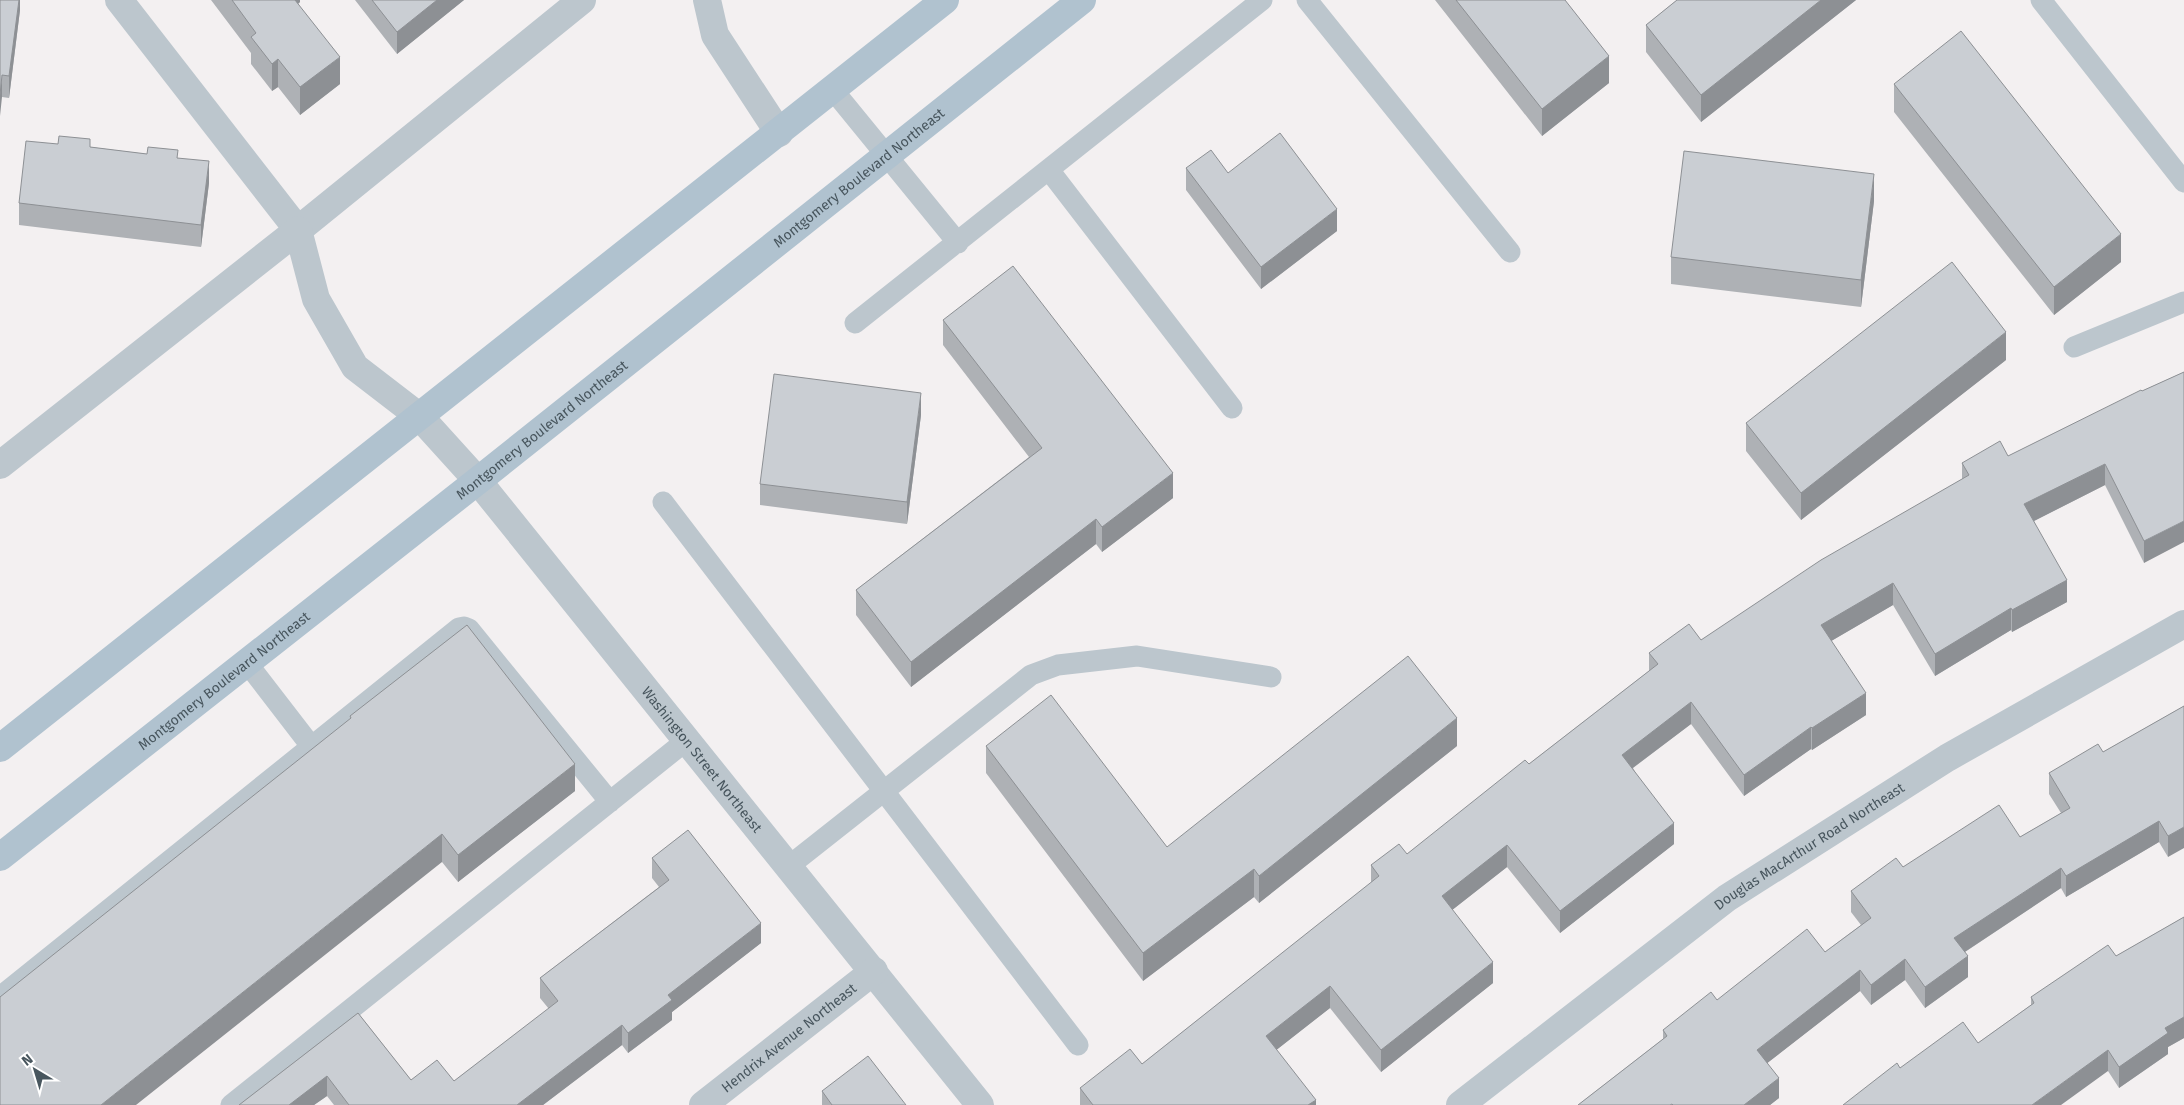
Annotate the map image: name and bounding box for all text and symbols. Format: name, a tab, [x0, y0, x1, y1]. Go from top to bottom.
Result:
street label: Montgomery Boulevard Northeast	[770, 104, 949, 251]
street label: Montgomery Boulevard Northeast	[453, 356, 632, 503]
street label: Montgomery Boulevard Northeast	[135, 607, 314, 754]
street label: Washington Street Northeast	[638, 683, 766, 837]
street label: Douglas MacArthur Road Northeast	[1711, 778, 1908, 913]
street label: Hendrix Avenue Northeast	[718, 979, 860, 1096]
north arrow	[10, 1045, 60, 1095]
text: N	[18, 1051, 36, 1070]

